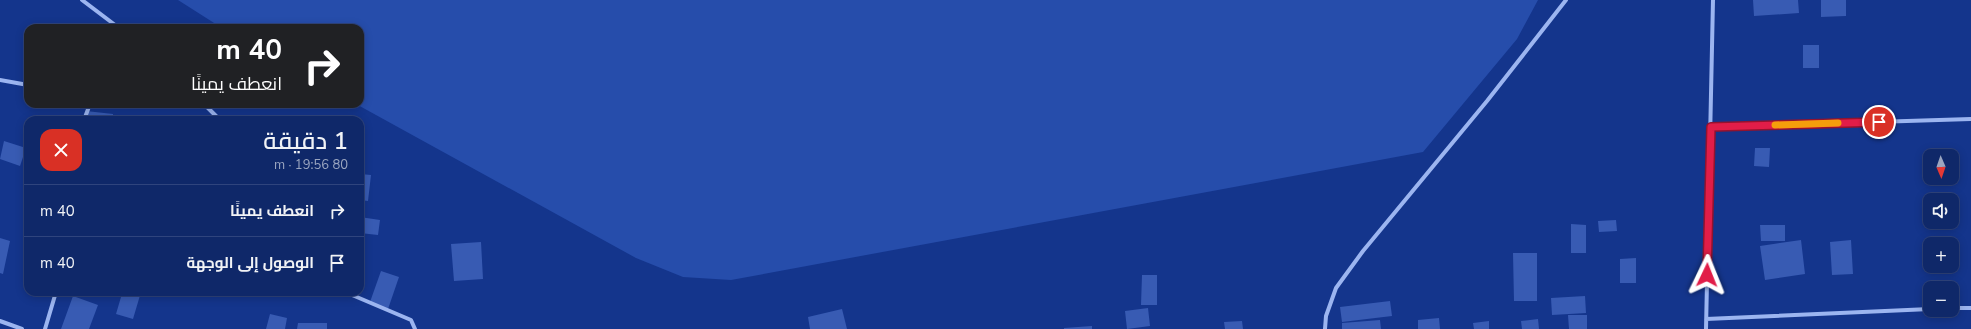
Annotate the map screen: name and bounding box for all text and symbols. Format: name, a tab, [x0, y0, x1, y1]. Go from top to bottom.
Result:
text: 40 m	[216, 31, 282, 69]
icon: right	[296, 40, 348, 92]
text: انعطف يمينًا	[191, 72, 282, 96]
pin	[1862, 105, 1896, 139]
icon: arrive	[1868, 111, 1890, 133]
text: 1 دقيقة	[263, 125, 348, 157]
button: close	[40, 129, 82, 171]
north arrow	[1923, 149, 1959, 185]
map controls	[1923, 149, 1959, 317]
text: 80 m · 19:56	[274, 156, 348, 174]
button: sound	[1923, 193, 1959, 229]
icon: right	[326, 200, 348, 222]
text: 40 m	[40, 201, 75, 221]
text: انعطف يمينًا	[230, 201, 314, 221]
button: +	[1923, 237, 1959, 273]
icon: arrive	[326, 252, 348, 274]
text: 40 m	[40, 253, 75, 273]
text: الوصول إلى الوجهة	[186, 253, 314, 273]
position arrow	[1686, 254, 1728, 296]
button: −	[1923, 281, 1959, 317]

